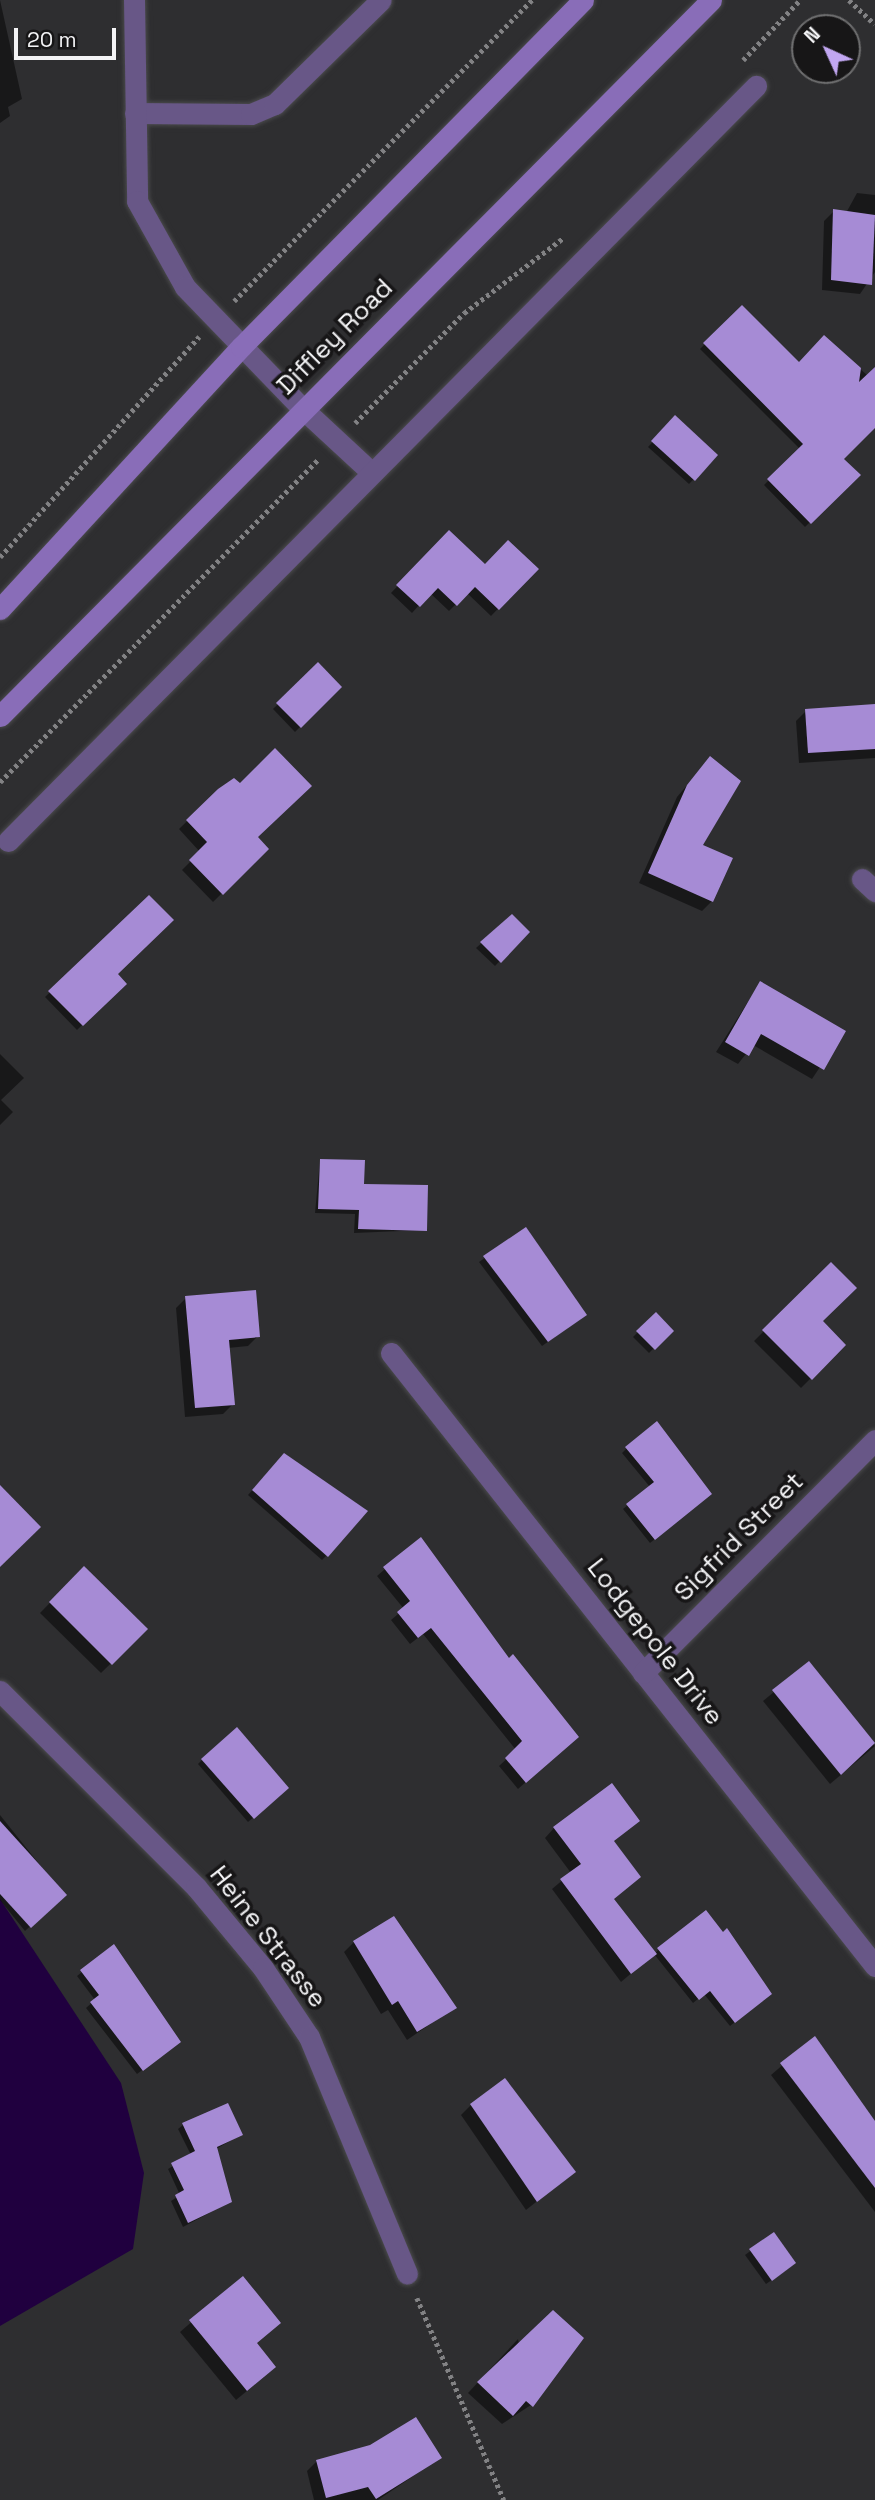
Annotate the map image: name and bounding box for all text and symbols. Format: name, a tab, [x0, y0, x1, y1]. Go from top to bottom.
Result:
scale bar	[18, 14, 119, 58]
north arrow	[791, 14, 861, 84]
text: N	[799, 22, 826, 49]
text: 20 m	[27, 26, 77, 53]
street label: Diffley Road	[271, 273, 399, 401]
street label: Sigfrid Street	[668, 1466, 810, 1608]
street label: Lodgepole Drive	[580, 1553, 730, 1731]
street label: Heine Strasse	[203, 1860, 333, 2014]

